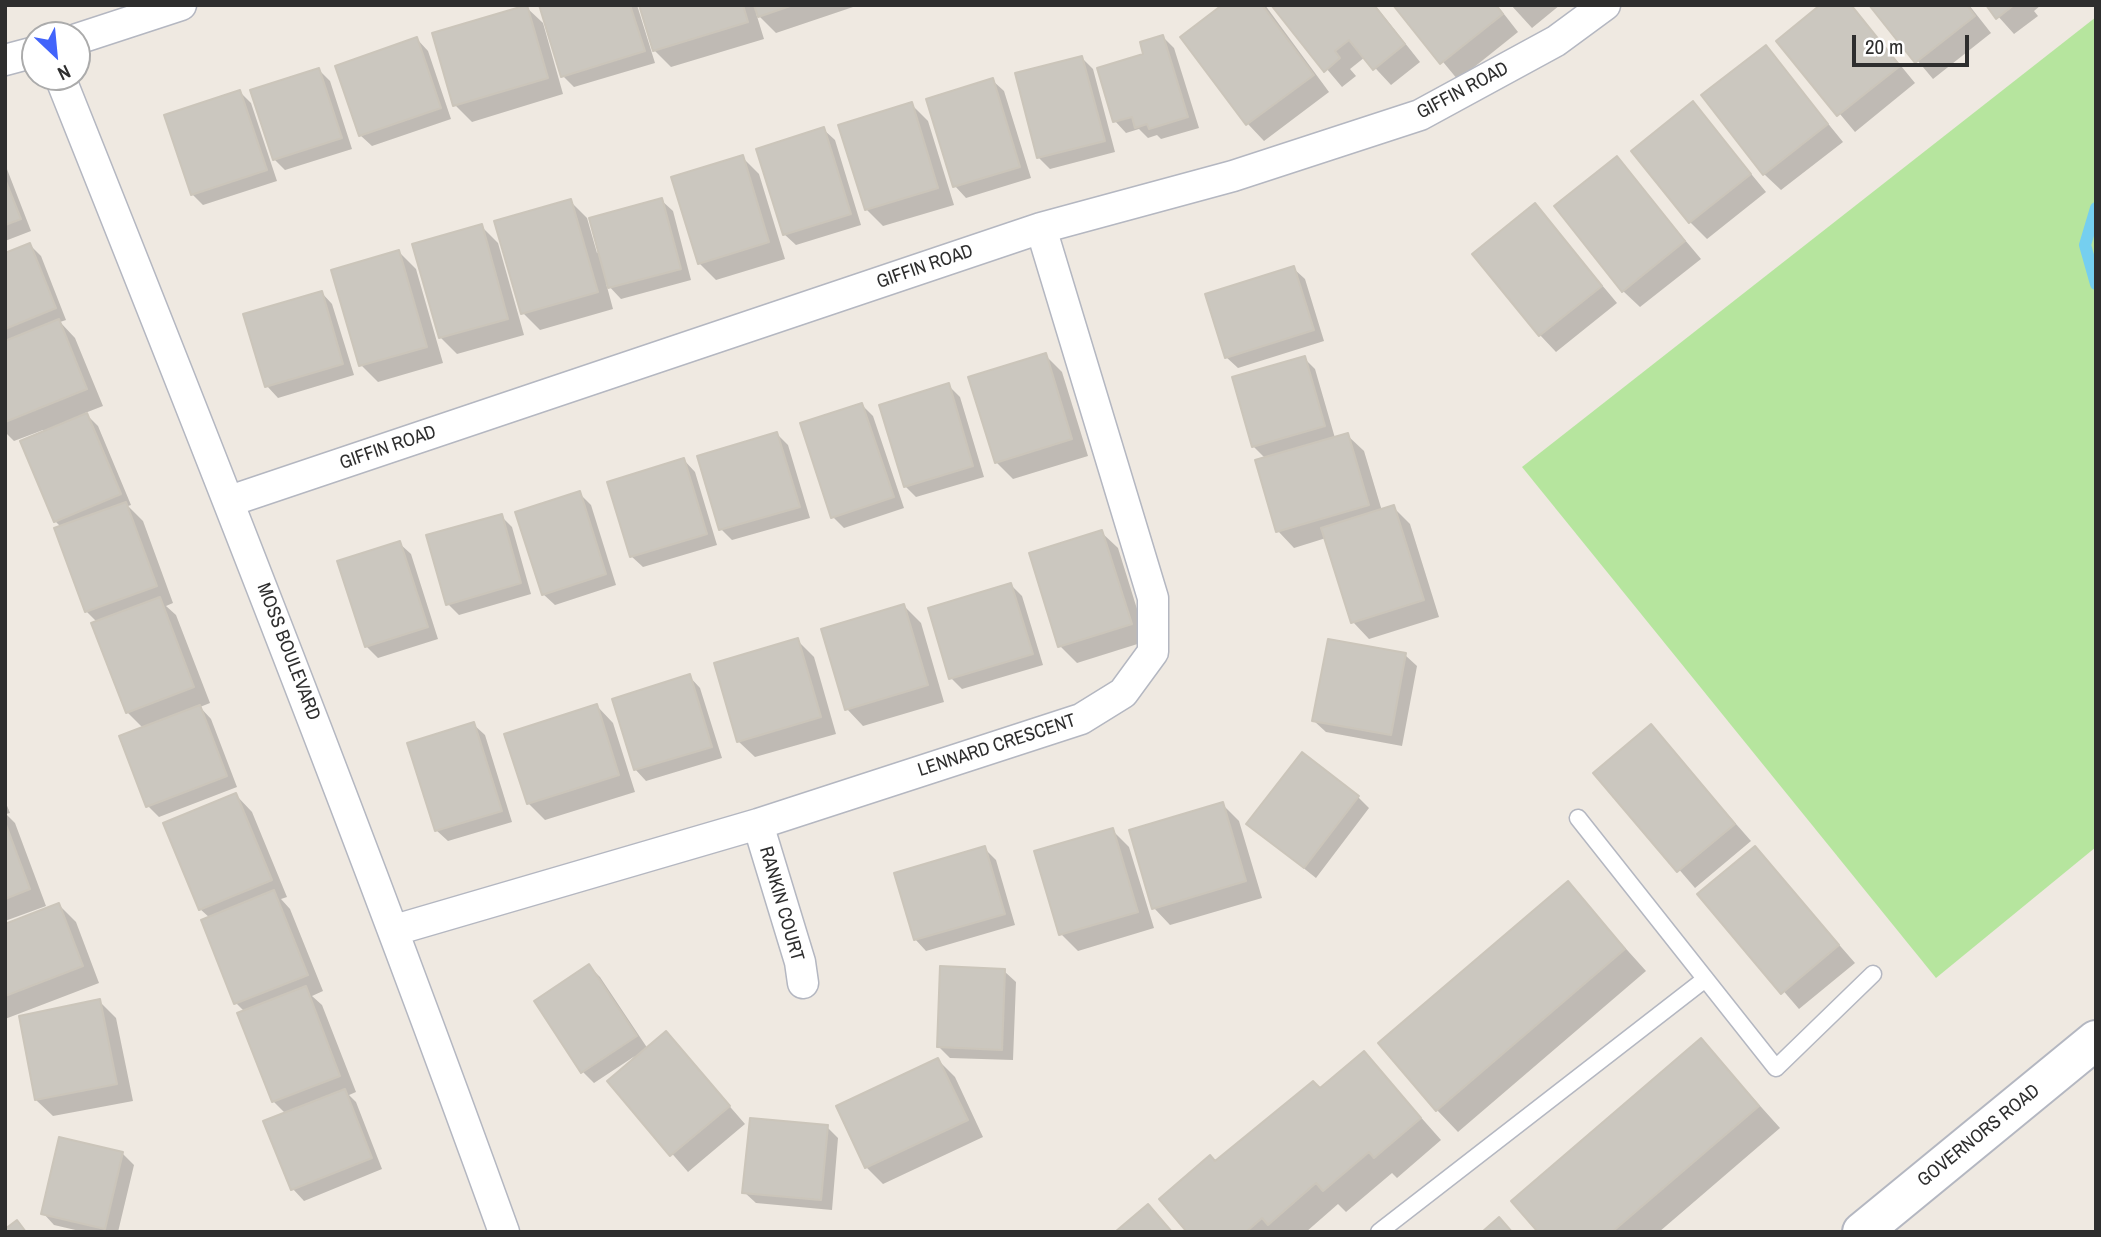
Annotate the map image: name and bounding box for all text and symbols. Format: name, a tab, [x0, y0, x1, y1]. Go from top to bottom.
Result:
north arrow	[21, 21, 91, 91]
scale bar	[1856, 21, 1973, 65]
text: 20 m	[1865, 32, 1903, 61]
street label: GIFFIN ROAD	[1413, 57, 1513, 125]
text: N	[54, 59, 75, 87]
street label: GIFFIN ROAD	[874, 240, 976, 294]
street label: GIFFIN ROAD	[337, 421, 439, 475]
street label: MOSS BOULEVARD	[251, 580, 325, 724]
street label: LENNARD CRESCENT	[915, 710, 1079, 782]
street label: RANKIN COURT	[754, 844, 808, 964]
street label: GOVERNORS ROAD	[1913, 1080, 2045, 1192]

